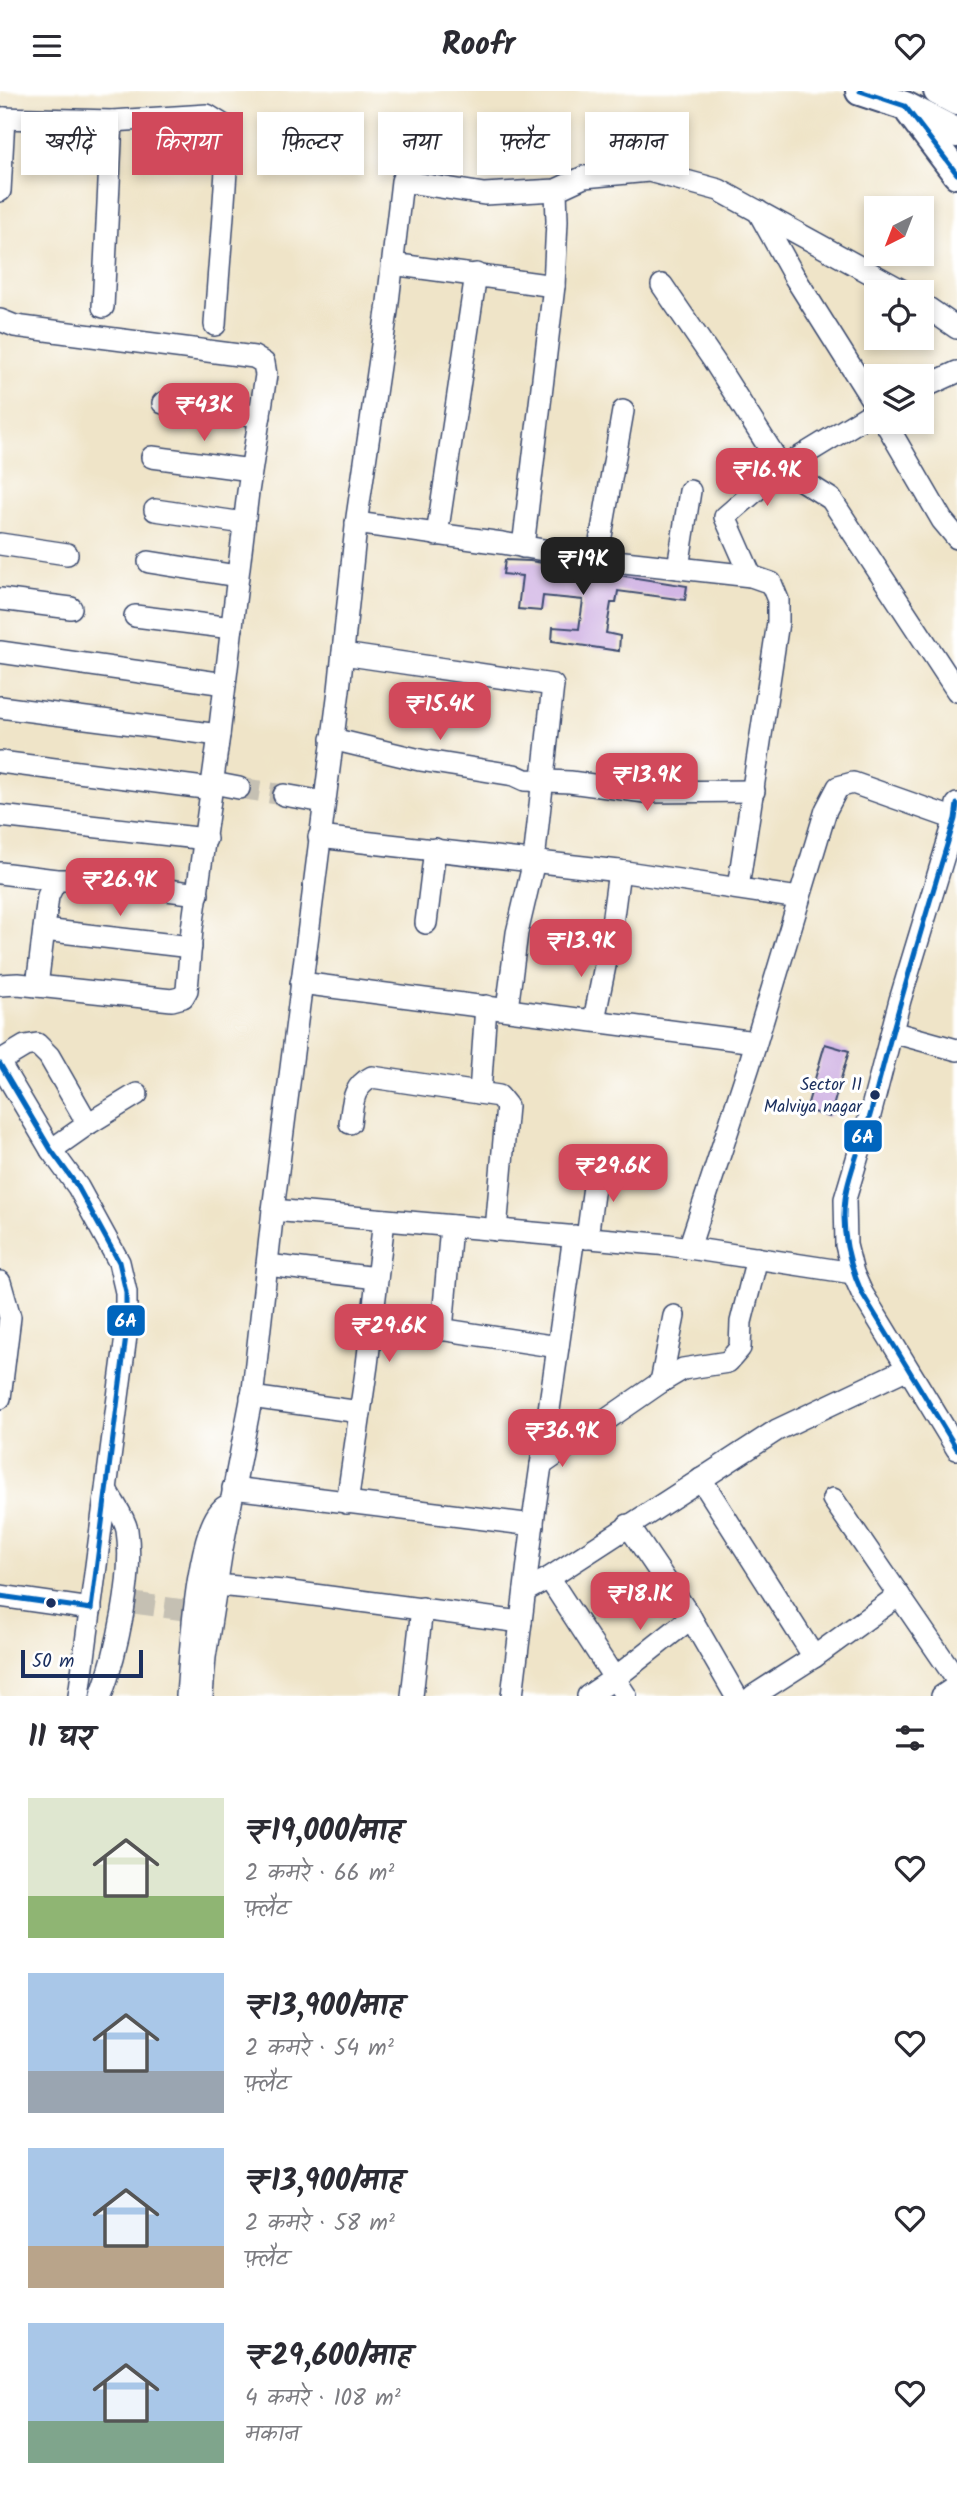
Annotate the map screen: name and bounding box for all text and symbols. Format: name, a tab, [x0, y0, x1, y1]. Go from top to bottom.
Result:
text: Roofr	[442, 20, 515, 71]
icon: menu	[28, 27, 66, 65]
icon: heart	[891, 27, 929, 65]
chip: खरीदें	[21, 112, 118, 175]
chip: किराया	[132, 112, 243, 175]
chip: फ़िल्टर	[257, 112, 364, 175]
chip: नया	[378, 112, 463, 175]
chip: फ़्लैट	[477, 112, 571, 175]
chip: मकान	[585, 112, 689, 175]
north arrow	[864, 196, 934, 266]
map controls	[864, 196, 934, 434]
button: locate	[864, 280, 934, 350]
button: layers	[864, 364, 934, 434]
pin: ₹43K	[163, 383, 245, 443]
text: ₹43K	[175, 388, 233, 424]
pin: ₹16.9K	[710, 449, 824, 508]
text: ₹16.9K	[732, 453, 802, 489]
pin: ₹19K	[542, 538, 624, 597]
text: ₹19K	[557, 542, 609, 578]
pin: ₹15.4K	[383, 683, 497, 742]
text: ₹15.4K	[405, 687, 475, 723]
pin: ₹13.9K	[590, 753, 704, 813]
text: ₹13.9K	[612, 758, 682, 794]
pin: ₹26.9K	[63, 859, 177, 918]
text: ₹26.9K	[82, 863, 158, 899]
pin: ₹13.9K	[524, 919, 638, 979]
text: ₹13.9K	[546, 924, 616, 960]
place label: Sector 11 Malviya nagar	[764, 1072, 863, 1121]
marker: Sector 11 Malviya nagar	[868, 1088, 882, 1102]
line badge: 6A	[843, 1119, 883, 1153]
text: 6A	[852, 1123, 874, 1153]
pin: ₹29.6K	[556, 1145, 670, 1204]
text: ₹29.6K	[575, 1149, 651, 1185]
line badge: 6A	[106, 1304, 146, 1337]
pin: ₹29.6K	[332, 1305, 446, 1364]
text: 6A	[115, 1307, 137, 1337]
text: ₹29.6K	[351, 1309, 427, 1345]
pin: ₹36.9K	[505, 1409, 619, 1469]
text: ₹36.9K	[524, 1414, 600, 1450]
pin: ₹18.1K	[583, 1573, 697, 1632]
text: ₹18.1K	[607, 1577, 673, 1613]
unlabelled marker	[44, 1596, 58, 1610]
scale bar	[21, 1647, 144, 1679]
text: 50 m	[32, 1647, 74, 1677]
text: 11 घर	[28, 1714, 93, 1762]
icon: filters	[891, 1719, 929, 1757]
text: ₹19,000/माह	[245, 1808, 402, 1856]
icon: home	[84, 1826, 168, 1910]
icon: heart	[891, 1849, 929, 1887]
text: 2 कमरे · 66 m²	[245, 1856, 394, 1892]
text: फ़्लैट	[245, 1892, 289, 1928]
text: ₹13,900/माह	[245, 1983, 403, 2031]
icon: home	[84, 2001, 168, 2085]
icon: heart	[891, 2024, 929, 2062]
text: 2 कमरे · 54 m²	[245, 2031, 394, 2067]
text: फ़्लैट	[245, 2067, 289, 2103]
text: ₹13,900/माह	[245, 2158, 403, 2206]
icon: home	[84, 2176, 168, 2260]
icon: heart	[891, 2199, 929, 2237]
text: 2 कमरे · 58 m²	[245, 2206, 395, 2242]
text: फ़्लैट	[245, 2242, 289, 2278]
text: ₹29,600/माह	[245, 2333, 411, 2381]
icon: home	[84, 2351, 168, 2435]
icon: heart	[891, 2374, 929, 2412]
text: 4 कमरे · 108 m²	[245, 2381, 401, 2417]
text: मकान	[245, 2417, 299, 2453]

